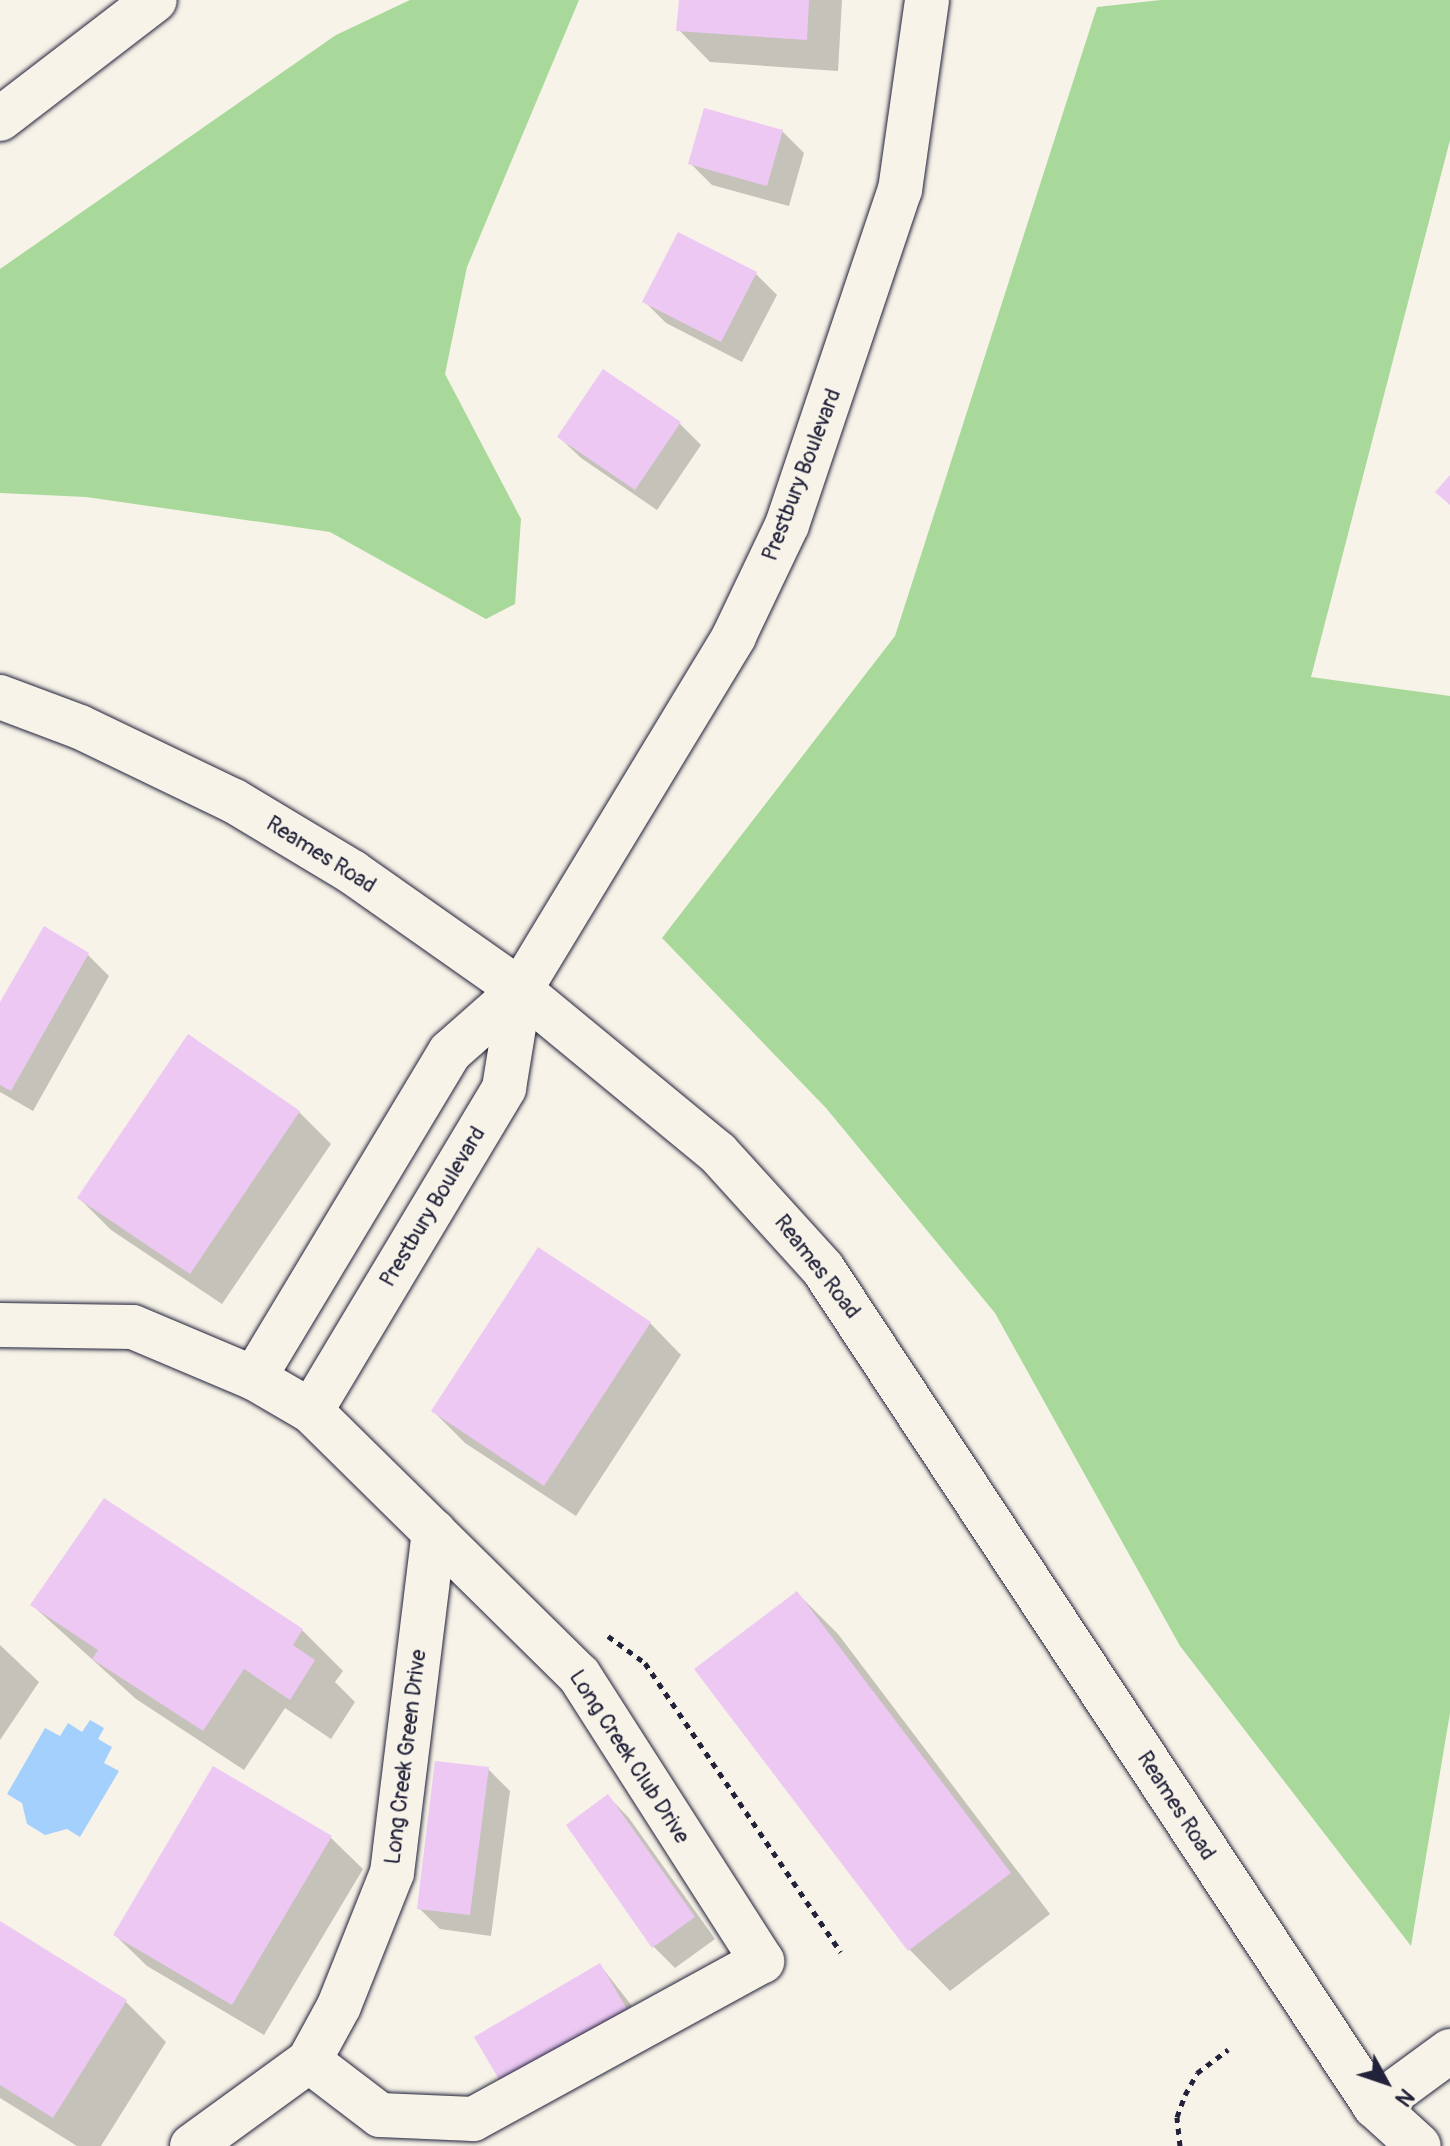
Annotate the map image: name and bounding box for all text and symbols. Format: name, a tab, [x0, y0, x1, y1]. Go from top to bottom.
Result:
street label: Prestbury Boulevard	[757, 385, 847, 565]
street label: Reames Road	[261, 811, 381, 899]
street label: Prestbury Boulevard	[375, 1122, 491, 1292]
street label: Reames Road	[768, 1210, 866, 1324]
street label: Long Creek Green Drive	[380, 1648, 432, 1866]
street label: Long Creek Club Drive	[563, 1665, 695, 1849]
street label: Reames Road	[1131, 1747, 1221, 1865]
north arrow	[1346, 2042, 1426, 2122]
text: N	[1389, 2083, 1420, 2112]

